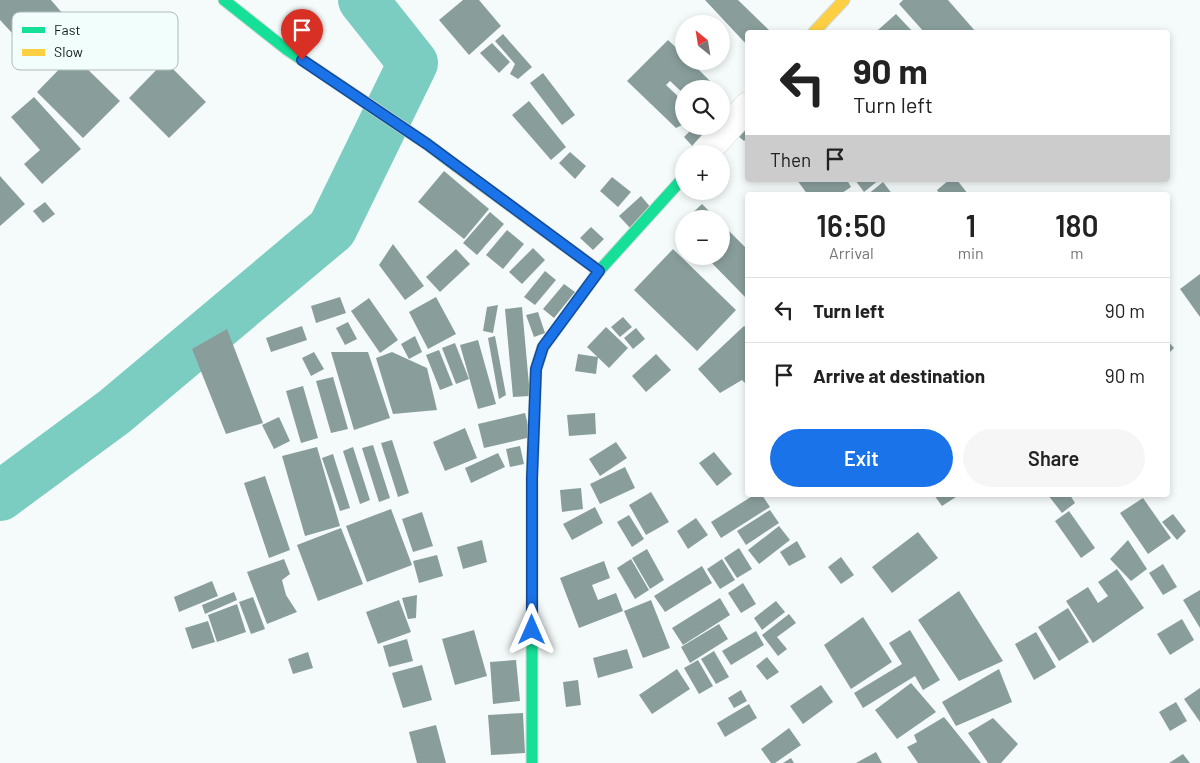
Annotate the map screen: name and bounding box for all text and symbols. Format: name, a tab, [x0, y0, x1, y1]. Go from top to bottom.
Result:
pin	[281, 9, 323, 60]
legend	[12, 12, 178, 70]
north arrow	[675, 15, 730, 70]
map controls	[675, 15, 730, 265]
icon: arrive	[288, 16, 316, 44]
text: Fast	[54, 21, 80, 38]
text: Slow	[54, 43, 83, 60]
text: 90 m	[853, 49, 928, 91]
icon: left	[770, 50, 835, 115]
button: search	[675, 80, 730, 135]
text: Turn left	[853, 91, 933, 117]
button: +	[675, 145, 730, 200]
icon: arrive	[821, 145, 849, 173]
text: Then	[770, 148, 811, 171]
text: 16:50	[816, 207, 886, 243]
text: 1	[965, 207, 976, 243]
text: 180	[1055, 207, 1099, 243]
button: −	[675, 210, 730, 265]
text: Arrival	[829, 243, 874, 262]
text: min	[958, 243, 984, 262]
text: m	[1070, 243, 1083, 262]
icon: left	[770, 296, 798, 324]
text: Turn left	[813, 299, 884, 322]
text: 90 m	[1105, 299, 1145, 322]
icon: arrive	[770, 361, 798, 389]
text: Arrive at destination	[813, 364, 985, 387]
text: 90 m	[1105, 364, 1145, 387]
button: Exit	[770, 429, 953, 487]
button: Share	[963, 429, 1145, 487]
position arrow	[505, 603, 557, 655]

